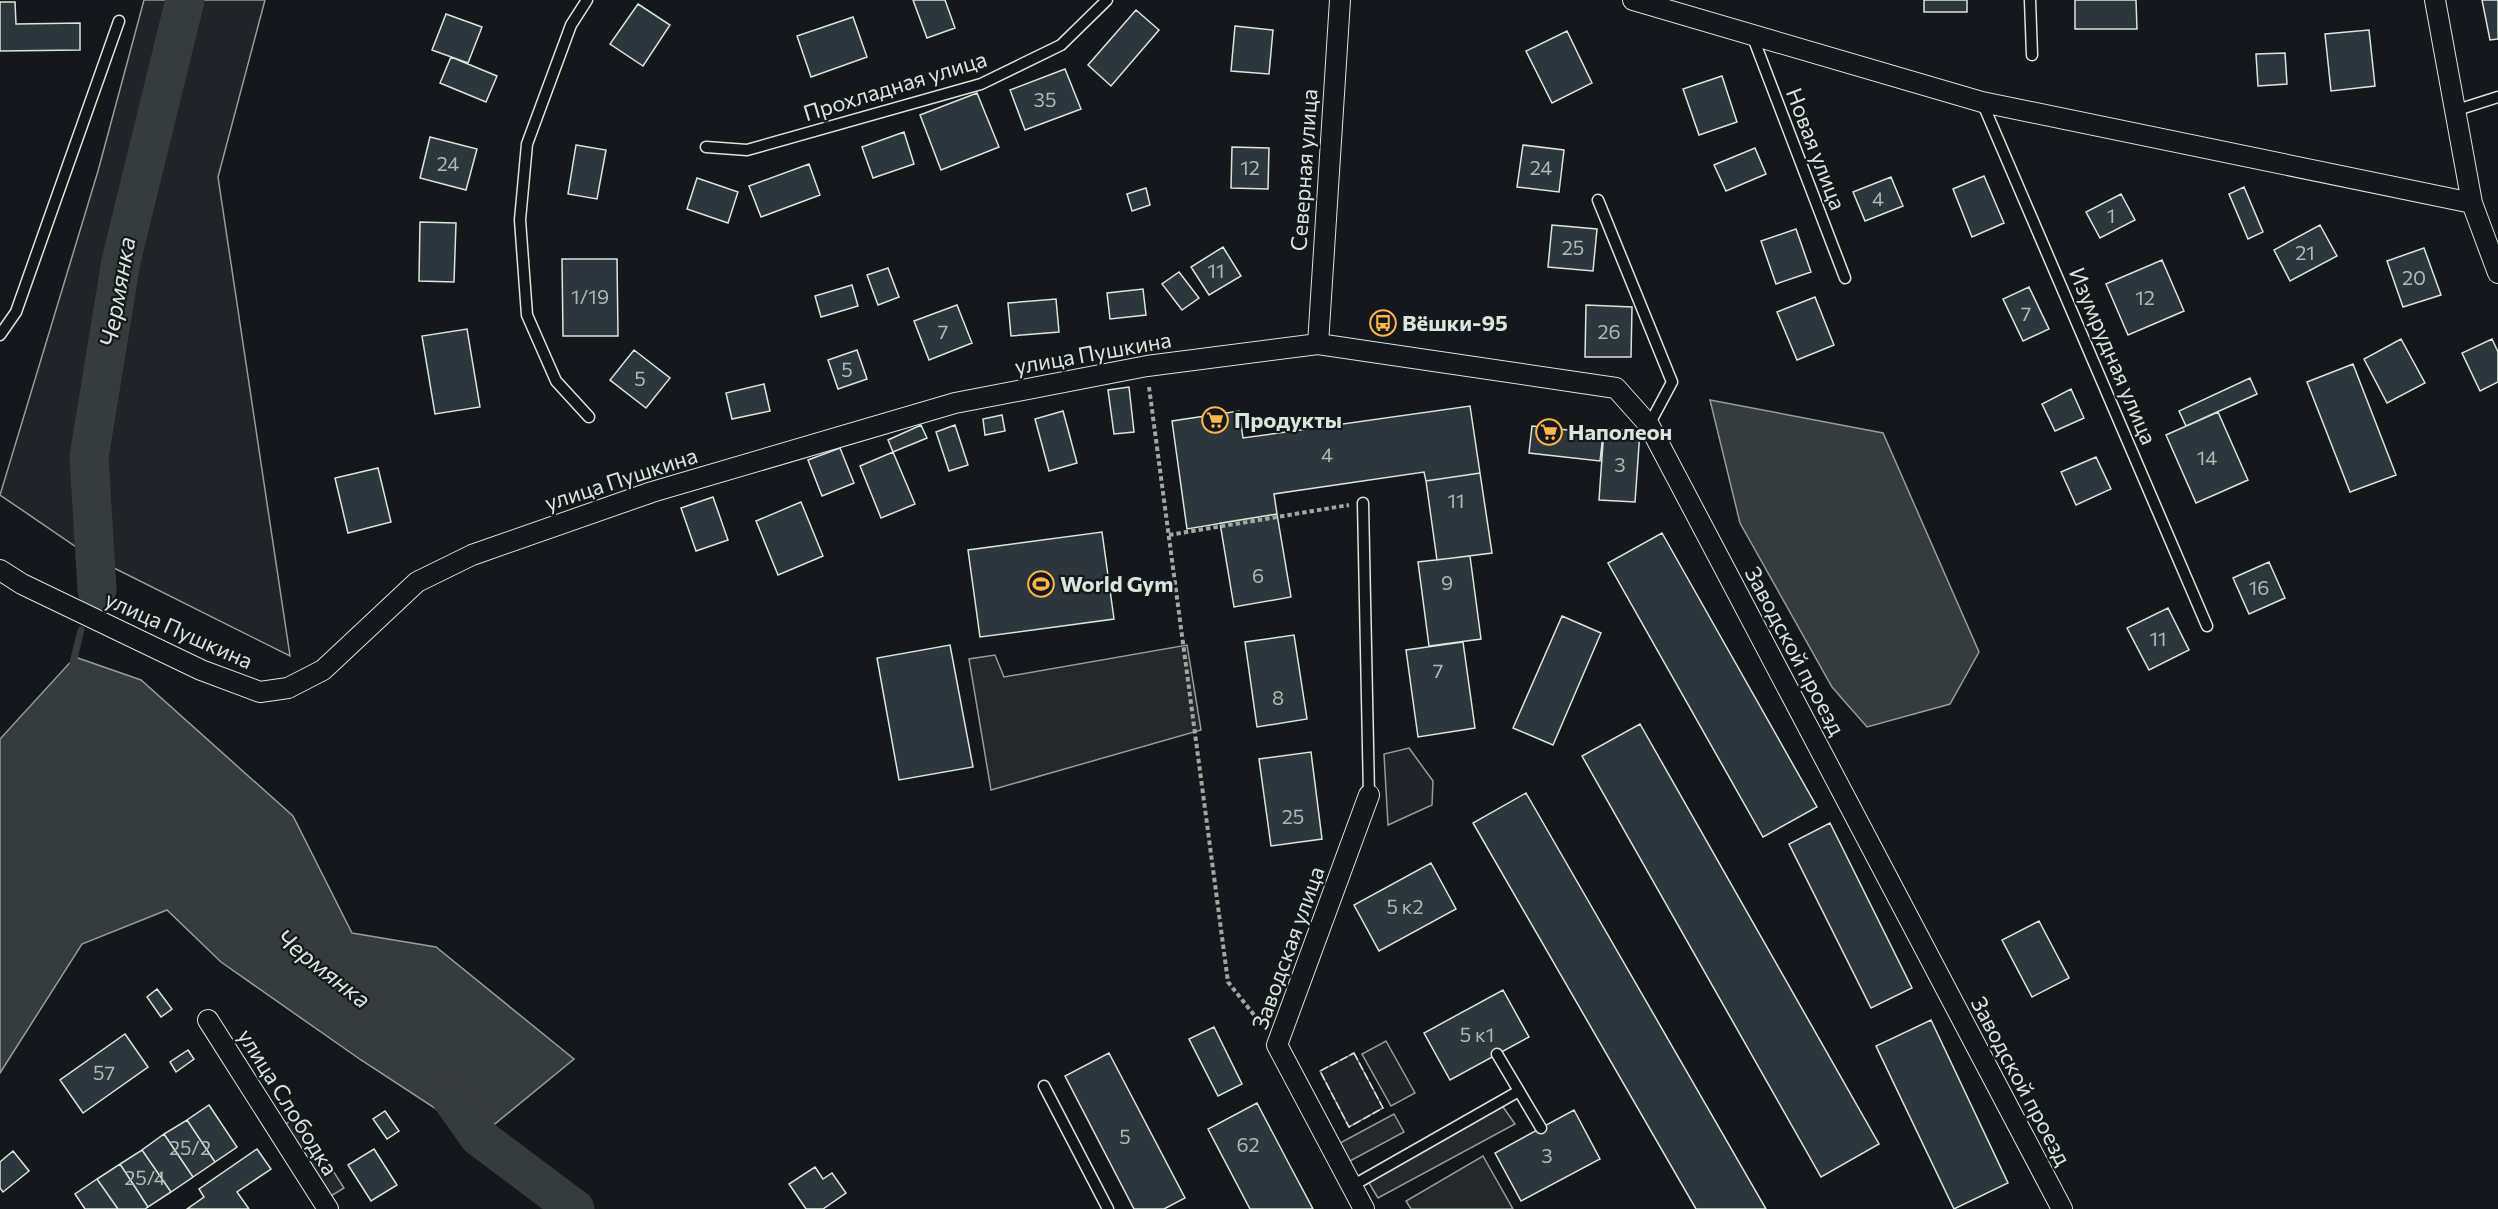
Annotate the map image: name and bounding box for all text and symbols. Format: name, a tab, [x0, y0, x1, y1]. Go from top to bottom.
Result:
street label: Прохладная улица	[800, 45, 990, 126]
street label: Новая улица	[1781, 84, 1852, 214]
house number: 35	[1034, 87, 1056, 111]
street label: Северная улица	[1284, 88, 1323, 252]
house number: 24	[437, 151, 459, 175]
house number: 12	[1240, 155, 1260, 179]
house number: 24	[1530, 155, 1552, 179]
house number: 4	[1872, 186, 1884, 210]
house number: 1	[2107, 203, 2115, 227]
water label: Чермянка	[93, 234, 140, 349]
house number: 25	[1562, 235, 1584, 259]
house number: 21	[2295, 240, 2315, 264]
house number: 11	[1207, 258, 1225, 282]
street label: Изумрудная улица	[2064, 263, 2163, 449]
house number: 20	[2402, 265, 2426, 289]
house number: 1/19	[571, 284, 609, 308]
house number: 12	[2135, 285, 2155, 309]
house number: 7	[2021, 301, 2031, 325]
bus stop icon: Вёшки-95	[1368, 308, 1398, 338]
place label: Вёшки-95	[1402, 309, 1508, 336]
house number: 7	[938, 319, 948, 343]
house number: 26	[1597, 319, 1621, 343]
street label: улица Пушкина	[1012, 325, 1173, 380]
house number: 5	[841, 357, 853, 381]
house number: 5	[634, 366, 646, 390]
supermarket icon: Продукты	[1200, 405, 1230, 435]
place label: Продукты	[1234, 406, 1342, 433]
supermarket icon: Наполеон	[1534, 417, 1564, 447]
place label: Наполеон	[1568, 418, 1672, 445]
street label: улица Пушкина	[541, 441, 701, 516]
house number: 4	[1321, 442, 1333, 466]
house number: 14	[2197, 445, 2217, 469]
house number: 3	[1614, 452, 1626, 476]
house number: 11	[1447, 488, 1465, 512]
street label: Заводской проезд	[1740, 562, 1851, 740]
house number: 6	[1252, 563, 1264, 587]
sports icon: World Gym	[1026, 569, 1056, 599]
place label: World Gym	[1060, 570, 1174, 597]
house number: 9	[1441, 570, 1453, 594]
house number: 16	[2249, 575, 2269, 599]
street label: улица Пушкина	[101, 585, 257, 674]
house number: 11	[2149, 626, 2167, 650]
house number: 7	[1433, 658, 1443, 682]
house number: 8	[1272, 685, 1284, 709]
house number: 25	[1282, 804, 1304, 828]
street label: Заводская улица	[1246, 863, 1330, 1033]
house number: 5 к2	[1386, 894, 1424, 918]
water label: Чермянка	[271, 922, 377, 1014]
street label: Заводской проезд	[1966, 992, 2077, 1170]
house number: 5 к1	[1460, 1022, 1494, 1046]
street label: улица Слободка	[233, 1023, 344, 1180]
house number: 57	[93, 1060, 115, 1084]
house number: 5	[1119, 1124, 1131, 1148]
house number: 62	[1236, 1132, 1260, 1156]
house number: 25/2	[169, 1135, 211, 1159]
house number: 3	[1541, 1143, 1553, 1167]
house number: 25/4	[124, 1165, 166, 1189]

